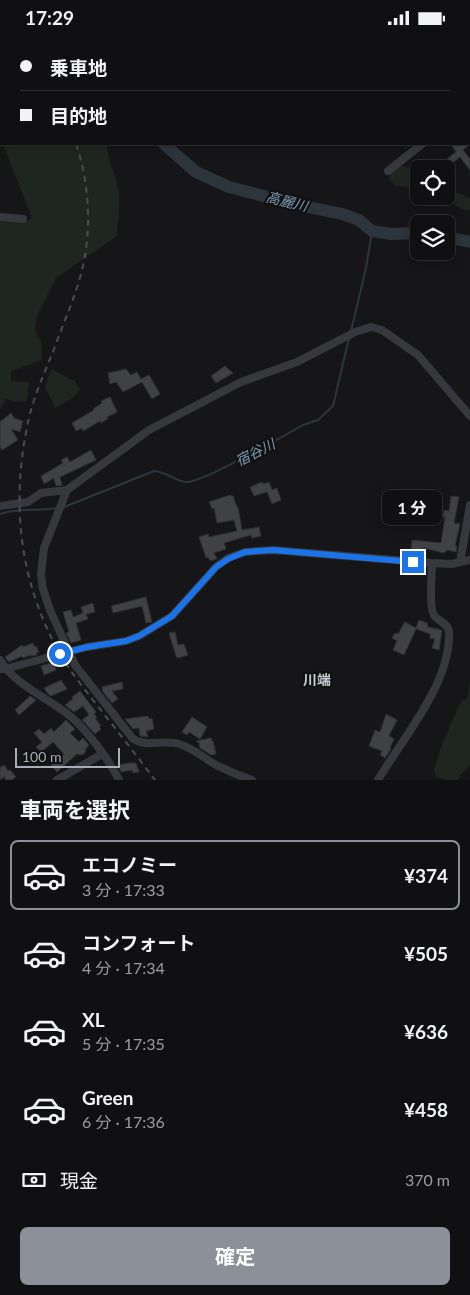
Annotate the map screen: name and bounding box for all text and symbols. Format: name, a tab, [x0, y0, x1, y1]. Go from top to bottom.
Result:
text: 17:29	[25, 6, 74, 29]
text: 乗車地	[50, 56, 107, 79]
text: 目的地	[50, 104, 107, 127]
map controls	[410, 160, 455, 260]
button: locate	[410, 160, 455, 205]
water label: 高麗川	[265, 188, 311, 215]
button: layers	[410, 215, 455, 260]
water label: 宿谷川	[232, 434, 279, 469]
callout: 1 分	[383, 489, 443, 525]
text: 1 分	[397, 498, 427, 517]
route end	[402, 551, 424, 573]
route start	[49, 643, 71, 665]
district label: 川端	[303, 671, 331, 688]
scale bar	[15, 745, 120, 768]
text: 100 m	[22, 748, 61, 765]
text: 車両を選択	[20, 796, 130, 823]
icon: car	[22, 853, 67, 898]
text: エコノミー	[82, 853, 177, 876]
text: ¥374	[404, 864, 448, 887]
text: 3 分 · 17:33	[82, 880, 165, 899]
icon: car	[22, 931, 67, 976]
text: コンフォート	[82, 931, 195, 954]
text: ¥505	[404, 942, 448, 965]
text: 4 分 · 17:34	[82, 958, 165, 977]
text: XL	[82, 1008, 105, 1031]
icon: car	[22, 1009, 67, 1054]
text: ¥636	[404, 1020, 448, 1043]
text: 5 分 · 17:35	[82, 1034, 165, 1053]
text: Green	[82, 1086, 133, 1109]
icon: car	[22, 1087, 67, 1132]
text: ¥458	[404, 1098, 448, 1121]
text: 6 分 · 17:36	[82, 1112, 165, 1131]
icon: cash	[20, 1166, 48, 1194]
text: 現金	[60, 1169, 98, 1192]
text: 370 m	[405, 1170, 450, 1189]
button: 確定	[20, 1227, 450, 1285]

